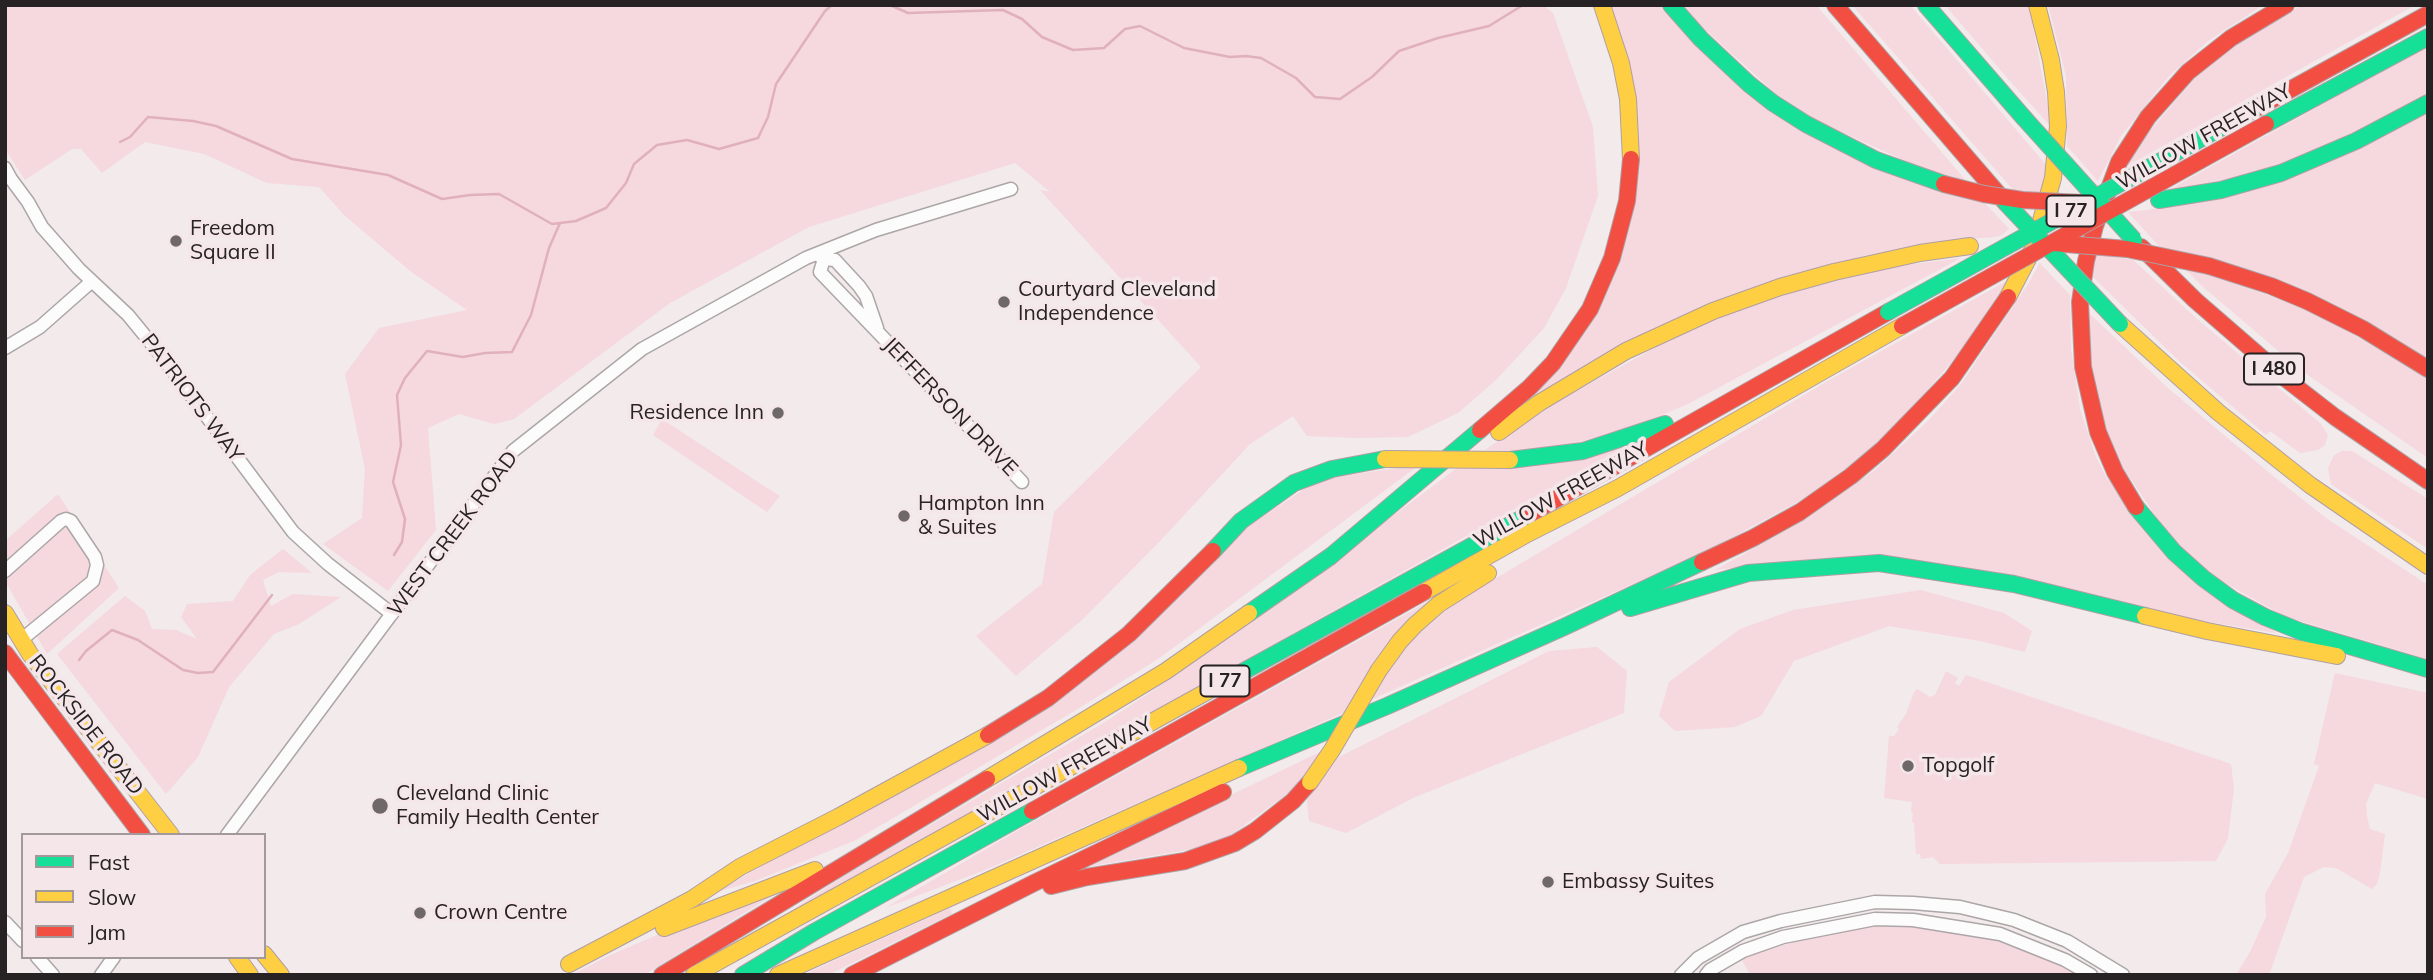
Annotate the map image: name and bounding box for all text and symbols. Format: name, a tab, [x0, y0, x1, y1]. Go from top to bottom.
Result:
street label: WILLOW FREEWAY	[2112, 79, 2296, 195]
road number: I 77	[2046, 196, 2096, 226]
place label: Freedom Square II	[190, 216, 276, 266]
marker: Freedom Square II	[168, 233, 184, 249]
place label: Courtyard Cleveland Independence	[1018, 277, 1216, 327]
marker: Courtyard Cleveland Independence	[996, 294, 1012, 310]
street label: PATRIOTS WAY	[136, 329, 248, 467]
street label: JEFFERSON DRIVE	[877, 332, 1023, 482]
road number: I 480	[2244, 354, 2304, 384]
place label: Residence Inn	[629, 400, 764, 426]
marker: Residence Inn	[770, 405, 786, 421]
street label: WILLOW FREEWAY	[1469, 437, 1653, 553]
street label: WEST CREEK ROAD	[383, 446, 523, 622]
place label: Hampton Inn & Suites	[918, 491, 1045, 541]
marker: Hampton Inn & Suites	[896, 508, 912, 524]
street label: ROCKSIDE ROAD	[23, 650, 149, 800]
road number: I 77	[1200, 666, 1250, 696]
street label: WILLOW FREEWAY	[973, 712, 1157, 828]
place label: Topgolf	[1922, 753, 1994, 779]
marker: Topgolf	[1900, 758, 1916, 774]
place label: Cleveland Clinic Family Health Center	[396, 781, 599, 831]
marker: Cleveland Clinic Family Health Center	[370, 796, 390, 816]
legend	[21, 833, 266, 959]
text: Fast	[88, 849, 130, 875]
place label: Embassy Suites	[1562, 869, 1715, 895]
marker: Embassy Suites	[1540, 874, 1556, 890]
text: Slow	[88, 884, 136, 910]
place label: Crown Centre	[434, 900, 567, 926]
marker: Crown Centre	[412, 905, 428, 921]
text: Jam	[88, 919, 126, 945]

